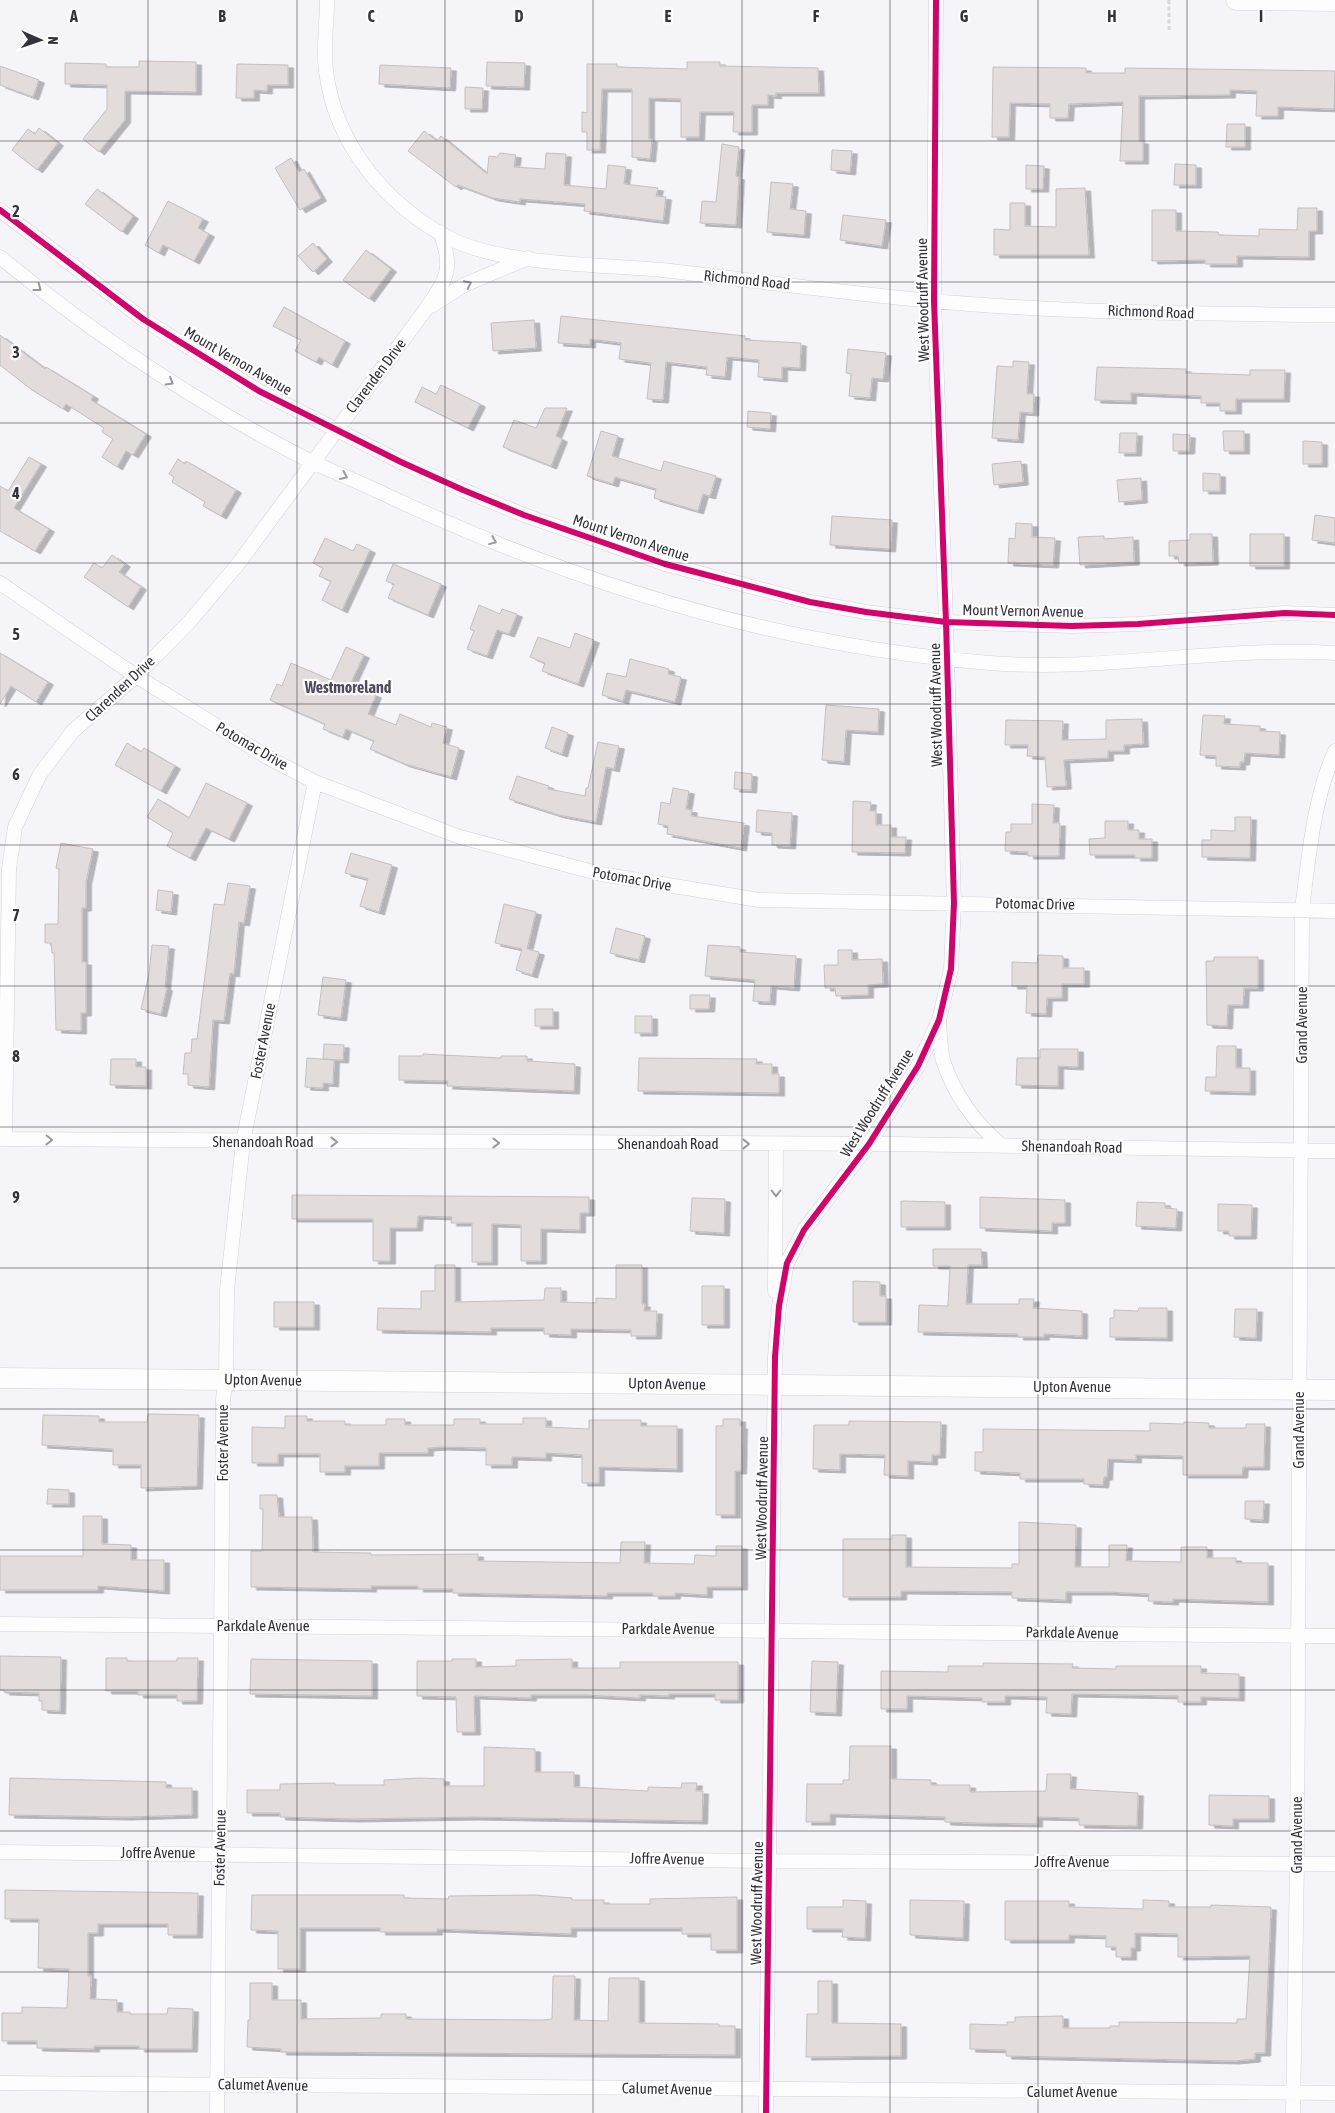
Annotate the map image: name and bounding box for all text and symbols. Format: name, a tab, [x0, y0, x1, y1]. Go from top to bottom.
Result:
text: A	[69, 7, 78, 25]
text: B	[218, 7, 226, 25]
text: C	[367, 7, 375, 25]
text: D	[515, 7, 524, 25]
text: E	[665, 7, 672, 25]
text: F	[813, 7, 820, 25]
text: G	[960, 7, 969, 25]
text: H	[1107, 7, 1117, 25]
text: I	[1259, 7, 1263, 25]
north arrow	[15, 15, 65, 65]
text: N	[45, 36, 61, 45]
text: 2	[12, 202, 20, 220]
street label: West Woodruff Avenue	[913, 238, 932, 362]
street label: Richmond Road	[703, 267, 791, 292]
one-way arrow	[463, 280, 472, 290]
one-way arrow	[32, 282, 42, 291]
street label: Richmond Road	[1107, 301, 1195, 322]
street label: Mount Vernon Avenue	[181, 323, 295, 398]
street label: Clarenden Drive	[342, 335, 409, 416]
text: 3	[12, 343, 20, 361]
one-way arrow	[165, 375, 174, 385]
one-way arrow	[339, 470, 348, 480]
text: 4	[11, 484, 20, 502]
street label: Mount Vernon Avenue	[571, 511, 692, 564]
one-way arrow	[488, 536, 496, 546]
street label: Mount Vernon Avenue	[962, 601, 1084, 620]
text: 5	[12, 625, 20, 643]
street label: West Woodruff Avenue	[926, 643, 945, 767]
street label: Clarenden Drive	[81, 652, 158, 725]
district label: Westmoreland	[304, 678, 392, 696]
street label: Potomac Drive	[213, 718, 291, 773]
text: 6	[12, 765, 20, 783]
street label: Potomac Drive	[591, 863, 673, 894]
street label: Potomac Drive	[995, 894, 1075, 913]
text: 7	[12, 906, 20, 924]
street label: Grand Avenue	[1293, 986, 1310, 1064]
street label: Foster Avenue	[247, 1001, 278, 1080]
street label: West Woodruff Avenue	[837, 1046, 917, 1160]
text: 8	[12, 1047, 20, 1065]
street label: Shenandoah Road	[212, 1133, 314, 1150]
one-way arrow	[45, 1135, 53, 1145]
street label: Shenandoah Road	[617, 1135, 719, 1152]
one-way arrow	[330, 1137, 338, 1147]
street label: Shenandoah Road	[1021, 1137, 1123, 1156]
one-way arrow	[492, 1138, 500, 1148]
one-way arrow	[742, 1139, 750, 1149]
text: 9	[12, 1188, 20, 1206]
one-way arrow	[771, 1190, 781, 1197]
street label: Upton Avenue	[224, 1370, 302, 1389]
street label: Upton Avenue	[628, 1374, 706, 1393]
street label: Upton Avenue	[1033, 1378, 1111, 1395]
street label: Grand Avenue	[1290, 1391, 1307, 1469]
street label: Foster Avenue	[214, 1404, 231, 1482]
street label: West Woodruff Avenue	[752, 1436, 771, 1560]
street label: Parkdale Avenue	[216, 1617, 310, 1634]
street label: Parkdale Avenue	[621, 1620, 715, 1637]
street label: Parkdale Avenue	[1025, 1623, 1119, 1642]
street label: Grand Avenue	[1288, 1796, 1305, 1874]
street label: Foster Avenue	[210, 1809, 229, 1887]
street label: West Woodruff Avenue	[747, 1841, 766, 1965]
street label: Joffre Avenue	[121, 1844, 196, 1861]
street label: Joffre Avenue	[629, 1849, 705, 1868]
street label: Joffre Avenue	[1035, 1853, 1110, 1870]
street label: Calumet Avenue	[218, 2075, 309, 2094]
street label: Calumet Avenue	[622, 2079, 713, 2098]
street label: Calumet Avenue	[1027, 2083, 1117, 2100]

